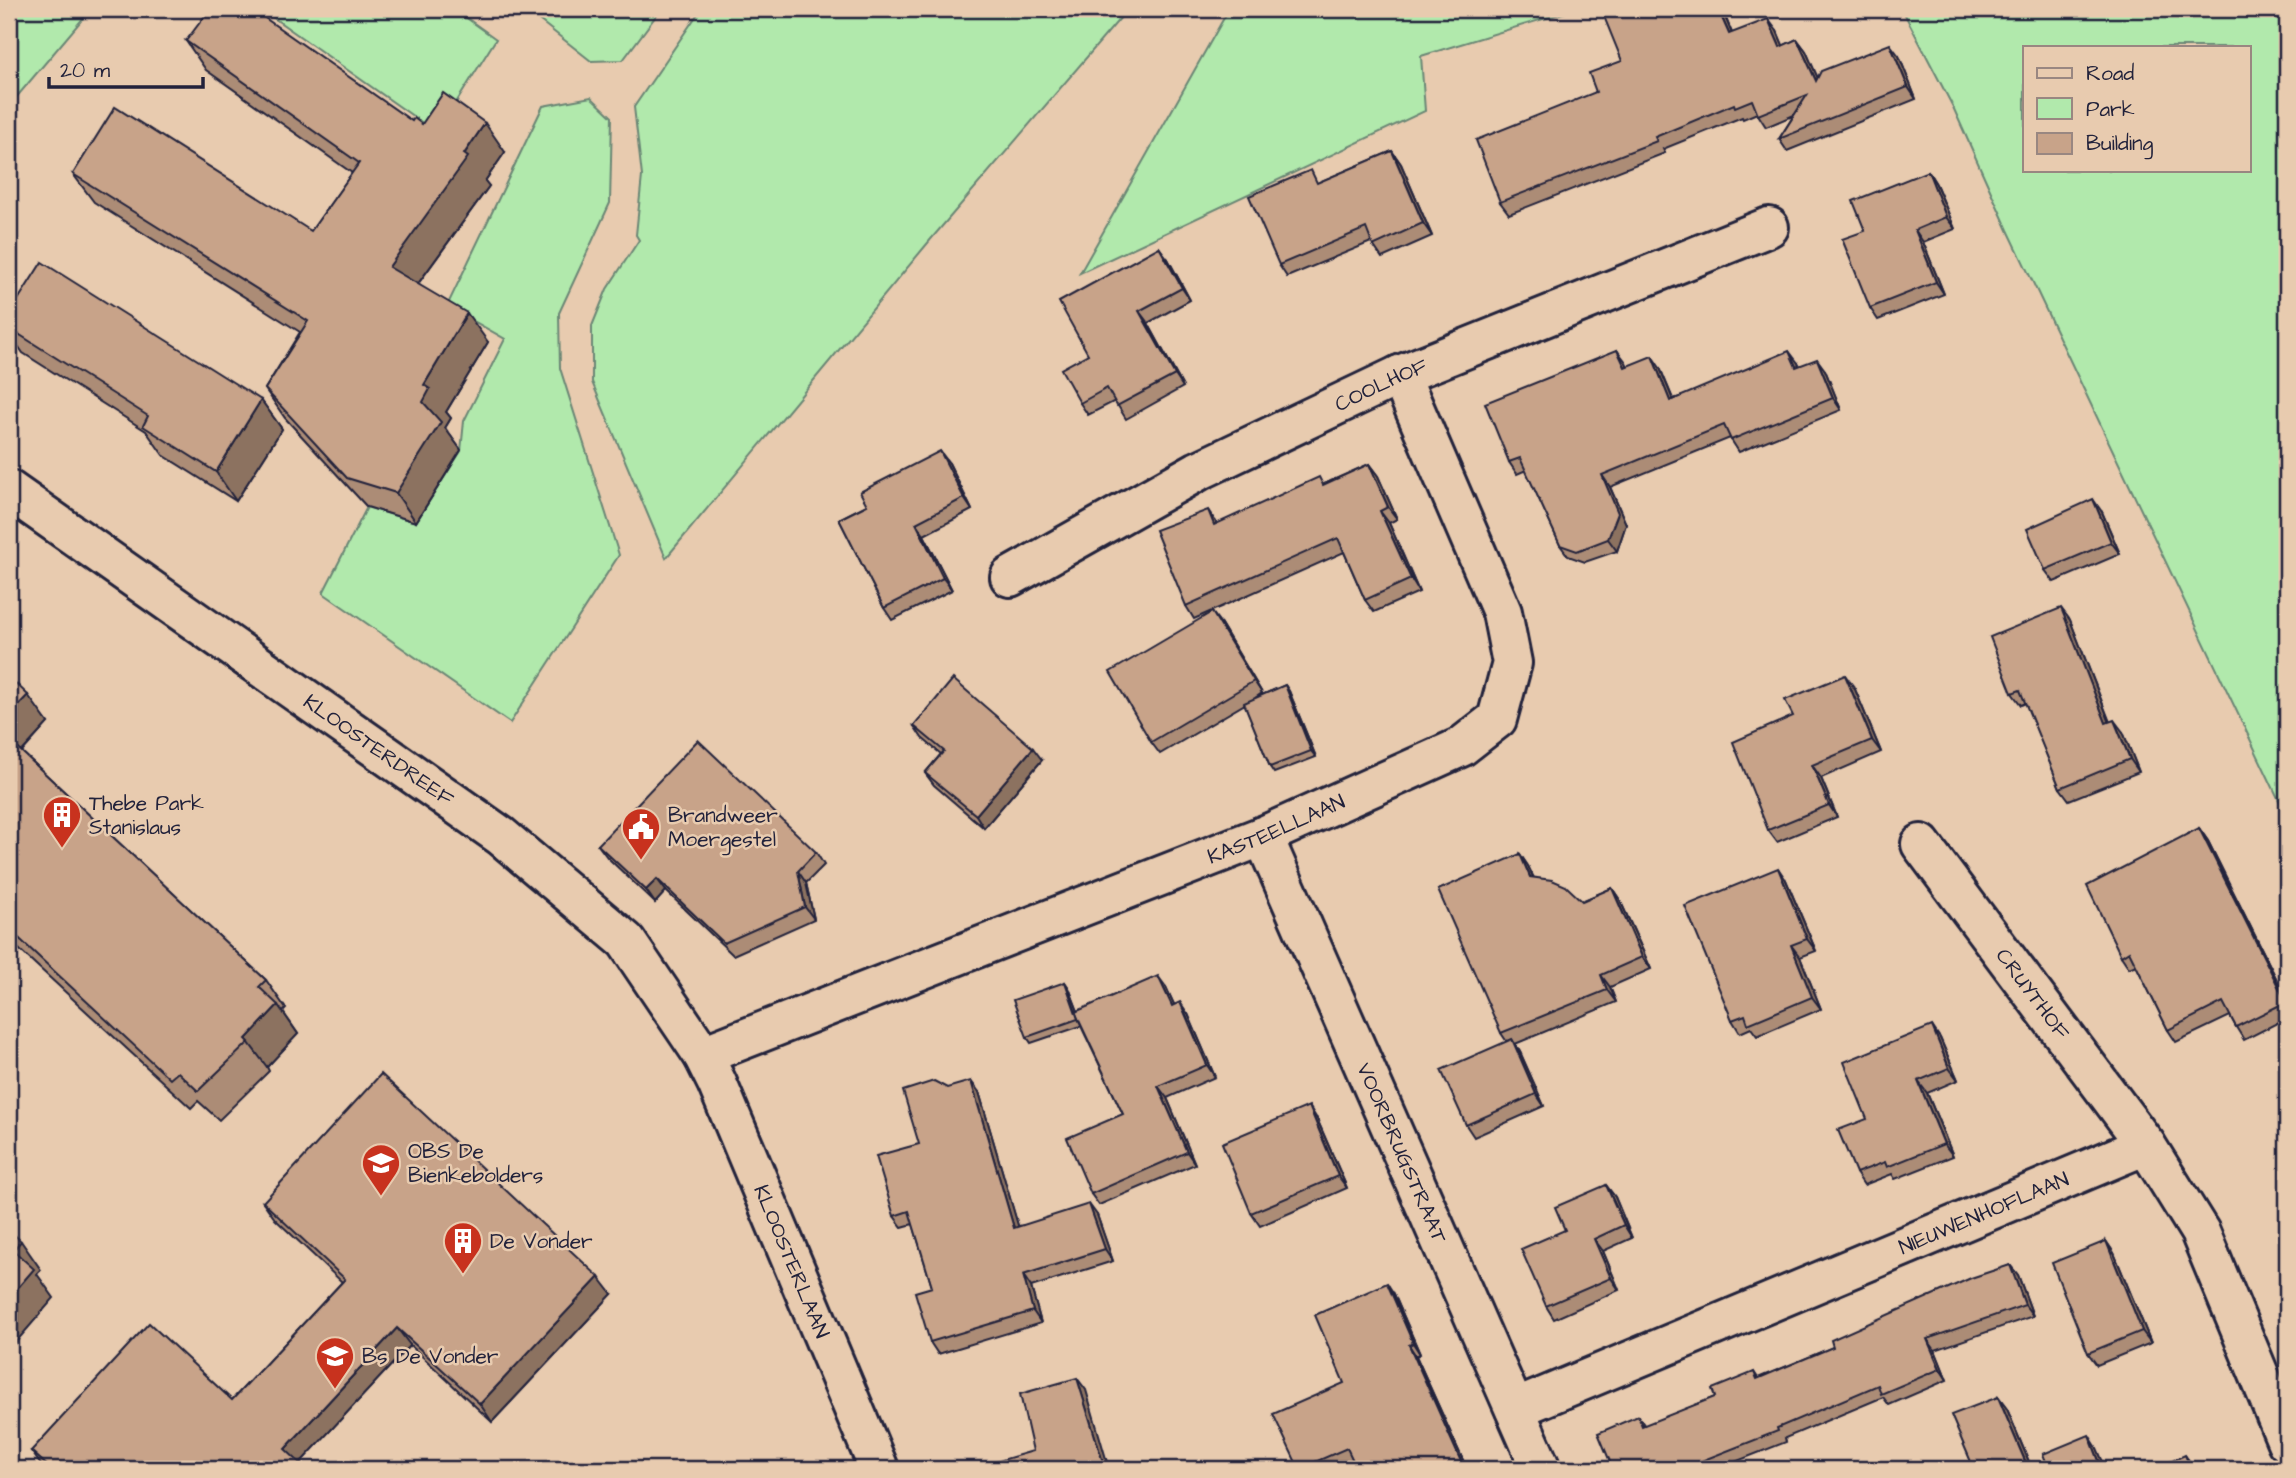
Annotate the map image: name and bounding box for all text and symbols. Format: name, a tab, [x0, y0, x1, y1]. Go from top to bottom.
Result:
scale bar	[49, 46, 203, 90]
legend	[2023, 46, 2250, 172]
text: 20 m	[60, 56, 111, 85]
text: Road	[2086, 59, 2134, 88]
text: Park	[2086, 95, 2135, 124]
text: Building	[2086, 129, 2154, 160]
street label: COOLHOF	[1330, 351, 1432, 419]
street label: KLOOSTERDREEF	[298, 687, 460, 813]
street label: KASTEELLAAN	[1203, 787, 1349, 871]
place label: Thebe Park Stanislaus	[89, 789, 204, 842]
building icon: Thebe Park Stanislaus	[41, 794, 83, 849]
place label: Brandweer Moergestel	[668, 801, 778, 856]
public building icon: Brandweer Moergestel	[620, 806, 662, 861]
street label: CRUYTHOF	[1989, 942, 2077, 1046]
street label: VOORBRUGSTRAAT	[1350, 1058, 1455, 1248]
place label: OBS De Bienkebolders	[408, 1137, 543, 1190]
school or university icon: OBS De Bienkebolders	[360, 1142, 402, 1197]
street label: NIEUWENHOFLAAN	[1894, 1164, 2073, 1261]
street label: KLOOSTERLAAN	[747, 1180, 837, 1343]
building icon: De Vonder	[442, 1220, 484, 1275]
place label: De Vonder	[490, 1227, 593, 1256]
school or university icon: Bs De Vonder	[314, 1335, 356, 1390]
place label: Bs De Vonder	[362, 1342, 499, 1371]

